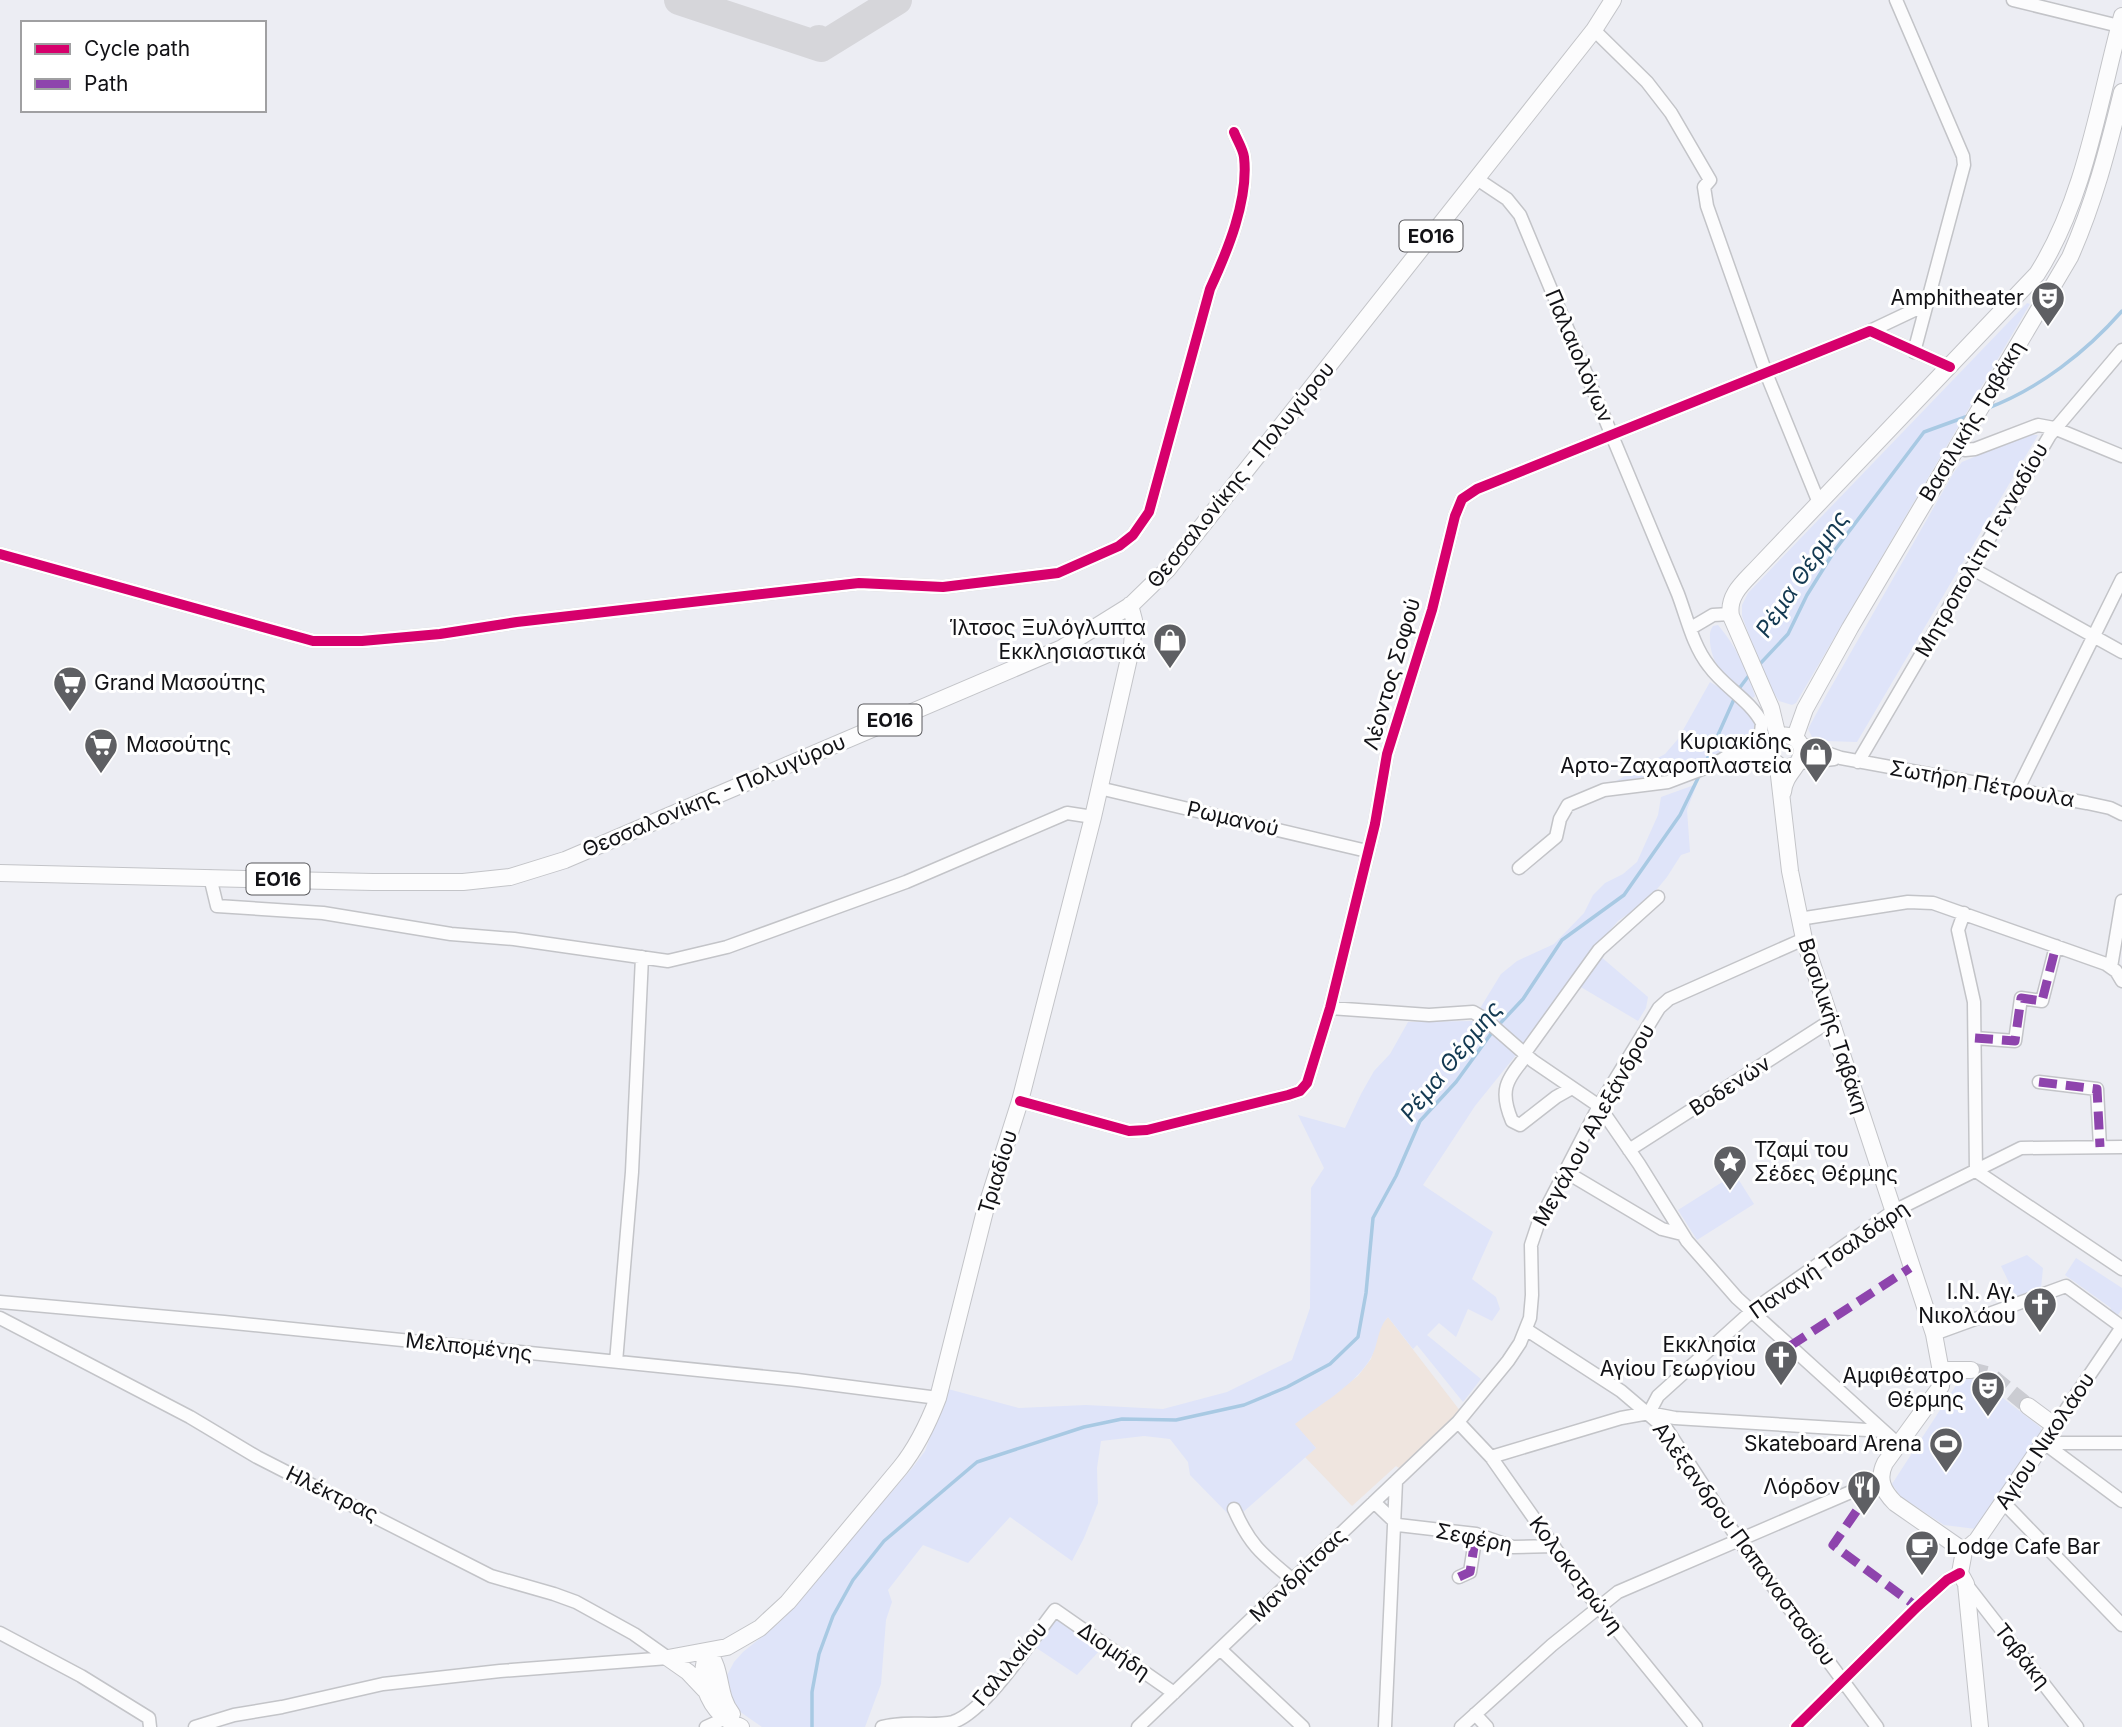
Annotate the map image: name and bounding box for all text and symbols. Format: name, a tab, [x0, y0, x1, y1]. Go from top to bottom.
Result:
legend	[21, 21, 266, 112]
text: Cycle path	[84, 36, 190, 61]
text: Path	[84, 71, 129, 96]
road number: ΕΟ16	[1400, 220, 1462, 252]
theatre icon: Amphitheater	[2029, 279, 2067, 328]
street label: Παλαιολόγων	[1540, 285, 1619, 426]
place label: Amphitheater	[1890, 285, 2024, 310]
street label: Βασιλικής Ταβάκη	[1914, 336, 2029, 506]
street label: Θεσσαλονίκης - Πολυγύρου	[1142, 357, 1340, 593]
street label: Μητροπολίτη Γενναδίου	[1910, 438, 2053, 661]
water label: Ρέμα Θέρμης	[1749, 505, 1855, 643]
street label: Λέοντος Σοφού	[1358, 595, 1425, 753]
place label: Ίλτσος Ξυλόγλυπτα Εκκλησιαστικά	[949, 615, 1146, 664]
shop icon: Ίλτσος Ξυλόγλυπτα Εκκλησιαστικά	[1151, 621, 1189, 670]
supermarket icon: Grand Μασούτης	[51, 664, 89, 713]
place label: Grand Μασούτης	[94, 670, 266, 695]
road number: ΕΟ16	[858, 705, 922, 736]
supermarket icon: Μασούτης	[82, 726, 120, 775]
street label: Θεσσαλονίκης - Πολυγύρου	[578, 729, 849, 862]
place label: Κυριακίδης Αρτο-Ζαχαροπλαστεία	[1560, 729, 1792, 778]
place label: Μασούτης	[126, 732, 231, 757]
shop icon: Κυριακίδης Αρτο-Ζαχαροπλαστεία	[1797, 735, 1835, 784]
street label: Σωτήρη Πέτρουλα	[1888, 755, 2076, 812]
street label: Ρωμανού	[1185, 796, 1281, 841]
road number: ΕΟ16	[246, 864, 310, 894]
street label: Βασιλικής Ταβάκη	[1793, 935, 1874, 1117]
water label: Ρέμα Θέρμης	[1394, 995, 1508, 1127]
street label: Μεγάλου Αλεξάνδρου	[1528, 1019, 1660, 1230]
street label: Βοδενών	[1685, 1050, 1775, 1121]
street label: Τριαδίου	[973, 1127, 1022, 1217]
place label: Τζαμί του Σέδες Θέρμης	[1754, 1137, 1898, 1186]
place icon: Τζαμί του Σέδες Θέρμης	[1711, 1143, 1749, 1192]
street label: Παναγή Τσαλδάρη	[1744, 1195, 1913, 1324]
place label: Ι.Ν. Αγ. Νικολάου	[1918, 1279, 2016, 1328]
church icon: Ι.Ν. Αγ. Νικολάου	[2021, 1285, 2059, 1334]
street label: Μελπομένης	[404, 1327, 534, 1366]
place label: Εκκλησία Αγίου Γεωργίου	[1600, 1332, 1756, 1381]
church icon: Εκκλησία Αγίου Γεωργίου	[1762, 1338, 1800, 1387]
place label: Αμφιθέατρο Θέρμης	[1842, 1363, 1964, 1412]
street label: Αγίου Νικολάου	[1990, 1368, 2100, 1514]
theatre icon: Αμφιθέατρο Θέρμης	[1969, 1369, 2007, 1418]
street label: Αλέξανδρου Παπαναστασίου	[1648, 1417, 1841, 1670]
sports icon: Skateboard Arena	[1927, 1425, 1965, 1474]
place label: Skateboard Arena	[1744, 1431, 1922, 1456]
street label: Ηλέκτρας	[282, 1460, 382, 1527]
restaurant icon: Λόρδον	[1845, 1468, 1883, 1517]
place label: Λόρδον	[1763, 1474, 1840, 1499]
street label: Κολοκοτρώνη	[1524, 1511, 1629, 1638]
street label: Σεφέρη	[1434, 1518, 1514, 1557]
street label: Μανδρίτσας	[1244, 1522, 1351, 1627]
cafe icon: Lodge Cafe Bar	[1903, 1528, 1941, 1577]
place label: Lodge Cafe Bar	[1946, 1534, 2100, 1559]
street label: Γαλιλαίου	[967, 1617, 1052, 1711]
street label: Διομήδη	[1073, 1617, 1155, 1684]
street label: Ταβάκη	[1989, 1618, 2056, 1693]

